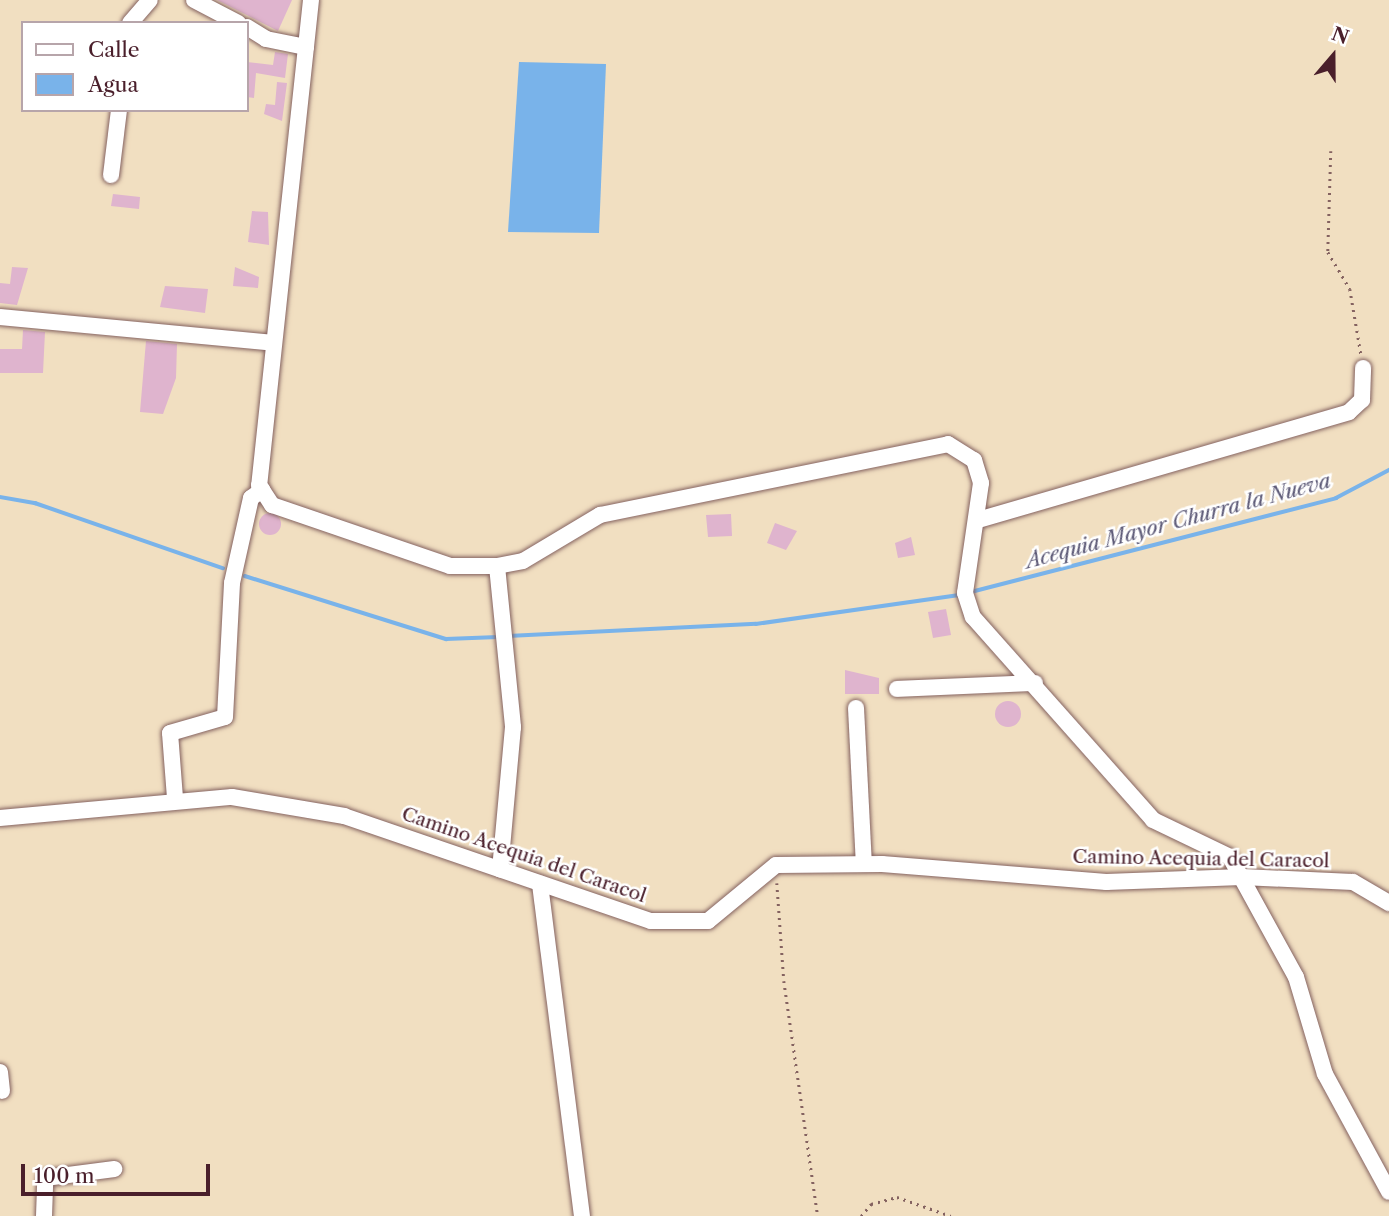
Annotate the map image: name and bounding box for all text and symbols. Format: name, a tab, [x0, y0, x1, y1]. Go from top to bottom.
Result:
legend	[21, 21, 248, 112]
north arrow	[1298, 21, 1368, 91]
text: N	[1329, 22, 1352, 49]
text: Calle	[88, 37, 140, 62]
text: Agua	[88, 72, 139, 97]
water label: Acequia Mayor Churra la Nueva	[1023, 468, 1333, 574]
street label: Camino Acequia del Caracol	[398, 802, 650, 908]
street label: Camino Acequia del Caracol	[1072, 845, 1330, 873]
scale bar	[24, 1150, 214, 1194]
text: 100 m	[34, 1163, 95, 1188]

